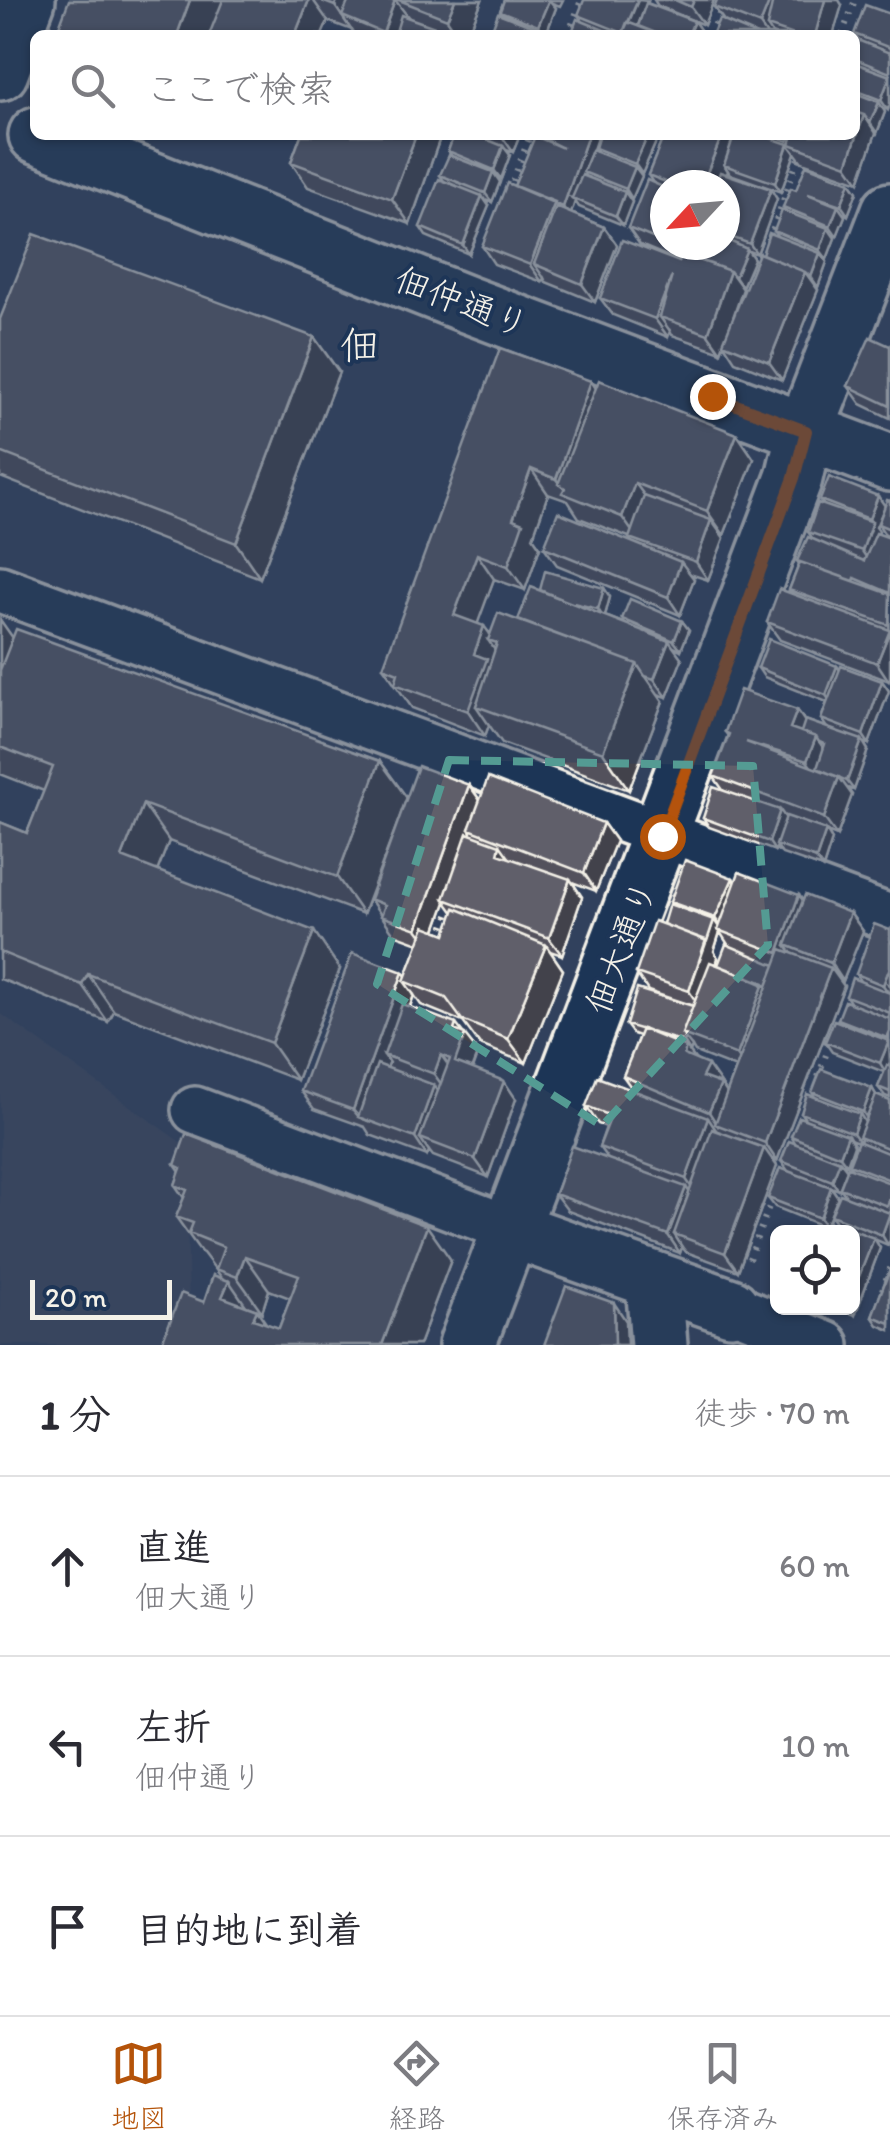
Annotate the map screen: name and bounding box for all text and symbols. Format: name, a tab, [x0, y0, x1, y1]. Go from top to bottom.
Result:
search box	[30, 30, 860, 140]
icon: search	[65, 58, 120, 113]
text: ここで検索	[145, 66, 335, 112]
north arrow	[650, 170, 740, 260]
street label: 佃仲通り	[389, 257, 535, 347]
district label: 佃	[340, 321, 380, 369]
route end	[690, 374, 736, 420]
route start	[640, 814, 686, 860]
street label: 佃大通り	[576, 874, 666, 1020]
map controls	[770, 1225, 860, 1315]
button: locate	[770, 1225, 860, 1315]
scale bar	[30, 1275, 172, 1320]
text: 20 m	[45, 1280, 107, 1314]
text: 1 分	[40, 1389, 111, 1440]
text: 徒歩 · 70 m	[694, 1394, 850, 1432]
text: 直進	[135, 1524, 211, 1570]
icon: ahead	[40, 1539, 95, 1594]
text: 60 m	[779, 1547, 850, 1585]
text: 佃大通り	[135, 1578, 263, 1616]
text: 左折	[135, 1704, 211, 1750]
icon: left	[40, 1719, 95, 1774]
text: 10 m	[781, 1727, 850, 1765]
text: 佃仲通り	[135, 1758, 263, 1796]
icon: arrive	[40, 1899, 95, 1954]
text: 目的地に到着	[135, 1907, 363, 1953]
tab: 地図	[111, 2036, 167, 2136]
tab: 経路	[389, 2036, 445, 2136]
tab: 保存済み	[667, 2036, 779, 2136]

